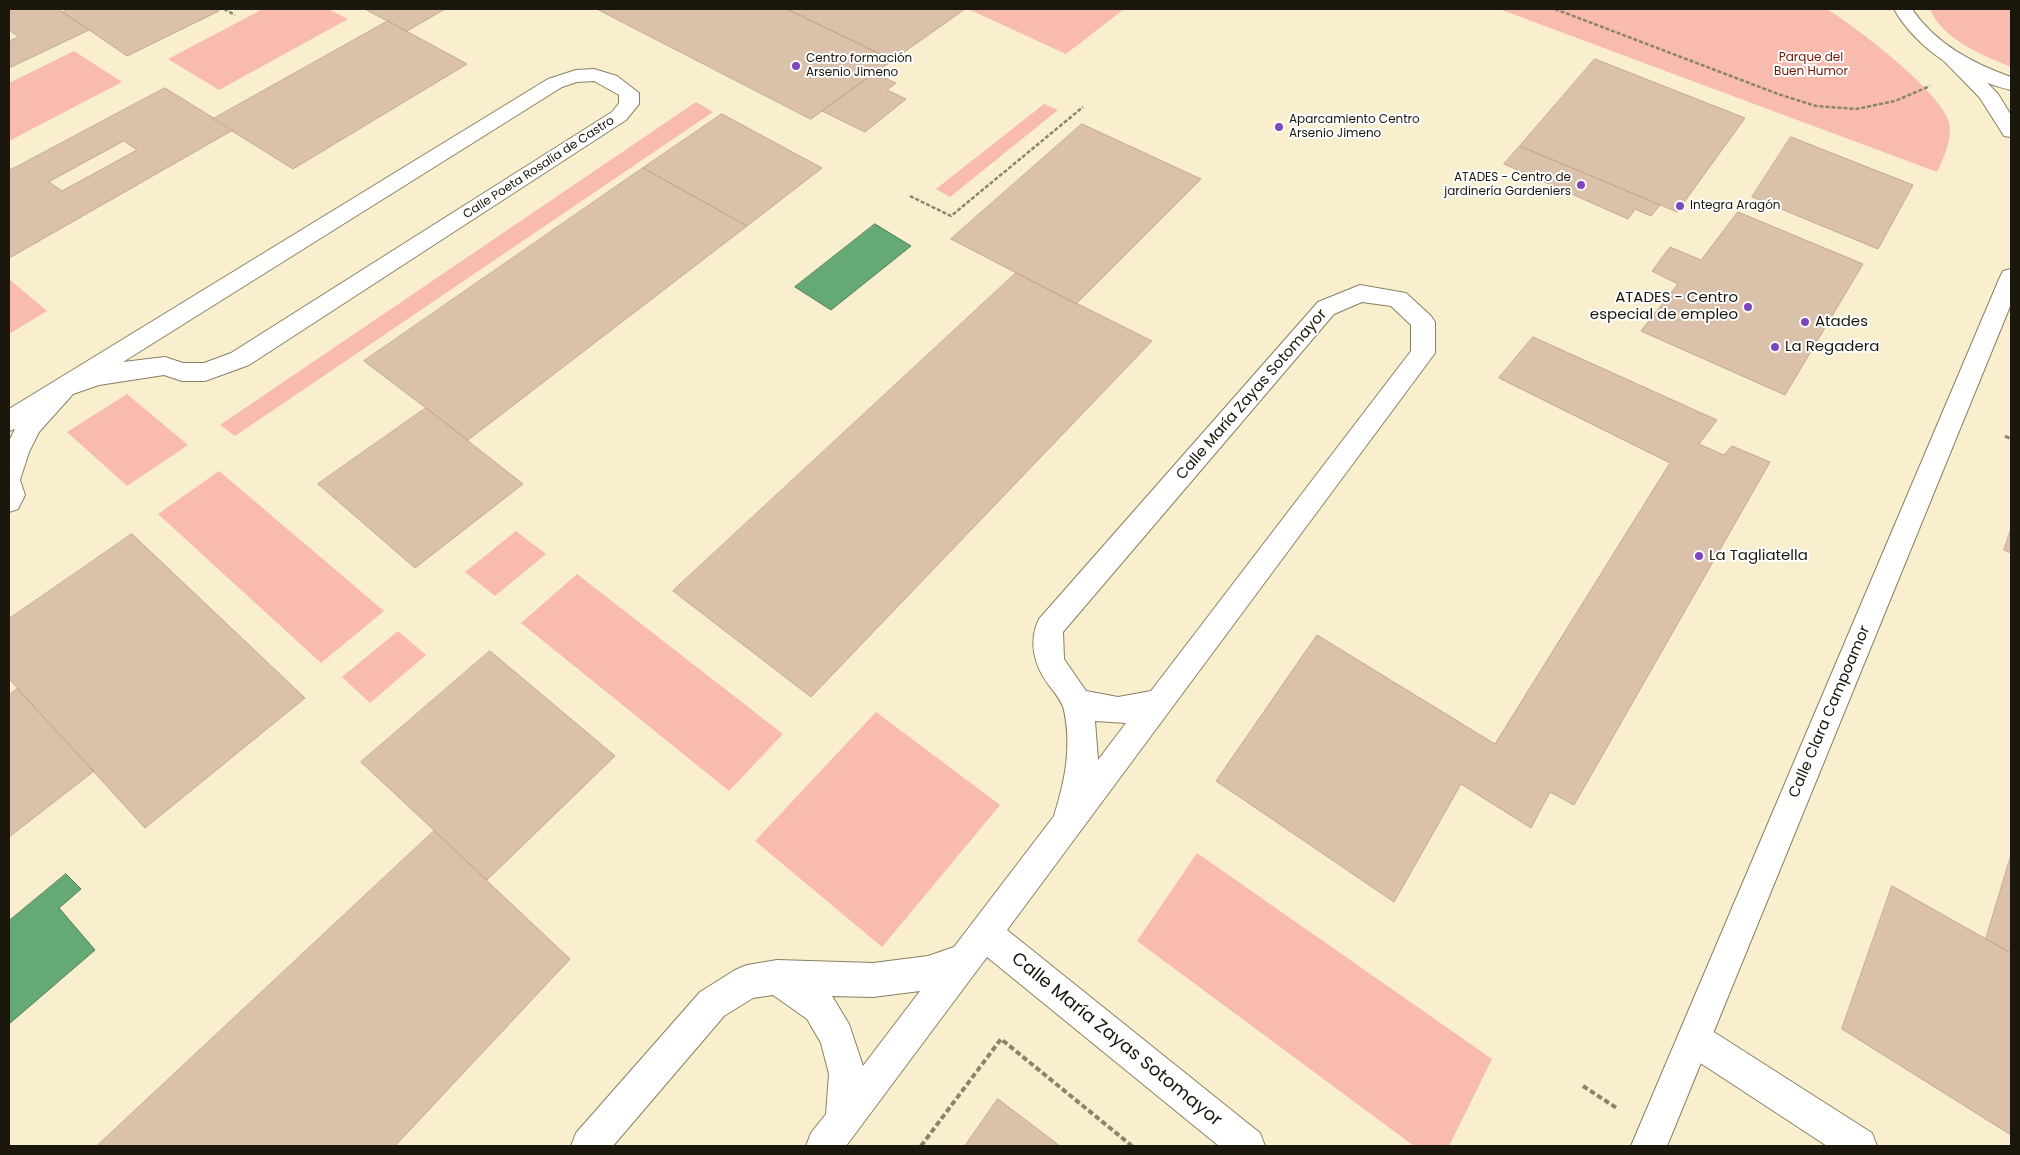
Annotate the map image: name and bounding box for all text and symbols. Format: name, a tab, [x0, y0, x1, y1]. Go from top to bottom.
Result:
park label: Parque del Buen Humor	[1774, 51, 1848, 79]
place label: Centro formación Arsenio Jimeno	[806, 52, 912, 80]
marker: Centro formación Arsenio Jimeno	[790, 60, 802, 72]
place label: Aparcamiento Centro Arsenio Jimeno	[1289, 113, 1420, 141]
street label: Calle Poeta Rosalía de Castro	[461, 114, 617, 222]
marker: Aparcamiento Centro Arsenio Jimeno	[1273, 121, 1285, 133]
place label: ATADES - Centro de jardinería Gardeniers	[1444, 171, 1571, 199]
marker: ATADES - Centro de jardinería Gardeniers	[1575, 179, 1587, 191]
place label: Integra Aragón	[1690, 199, 1780, 213]
marker: Integra Aragón	[1674, 200, 1686, 212]
place label: ATADES - Centro especial de empleo	[1590, 289, 1738, 324]
marker: ATADES - Centro especial de empleo	[1742, 301, 1754, 313]
street label: Calle María Zayas Sotomayor	[1173, 306, 1331, 484]
place label: Atades	[1815, 313, 1868, 331]
marker: Atades	[1799, 316, 1811, 328]
place label: La Regadera	[1785, 338, 1879, 356]
marker: La Regadera	[1769, 341, 1781, 353]
place label: La Tagliatella	[1709, 547, 1808, 565]
marker: La Tagliatella	[1693, 550, 1705, 562]
street label: Calle Clara Campoamor	[1786, 623, 1874, 801]
street label: Calle María Zayas Sotomayor	[1006, 948, 1226, 1132]

